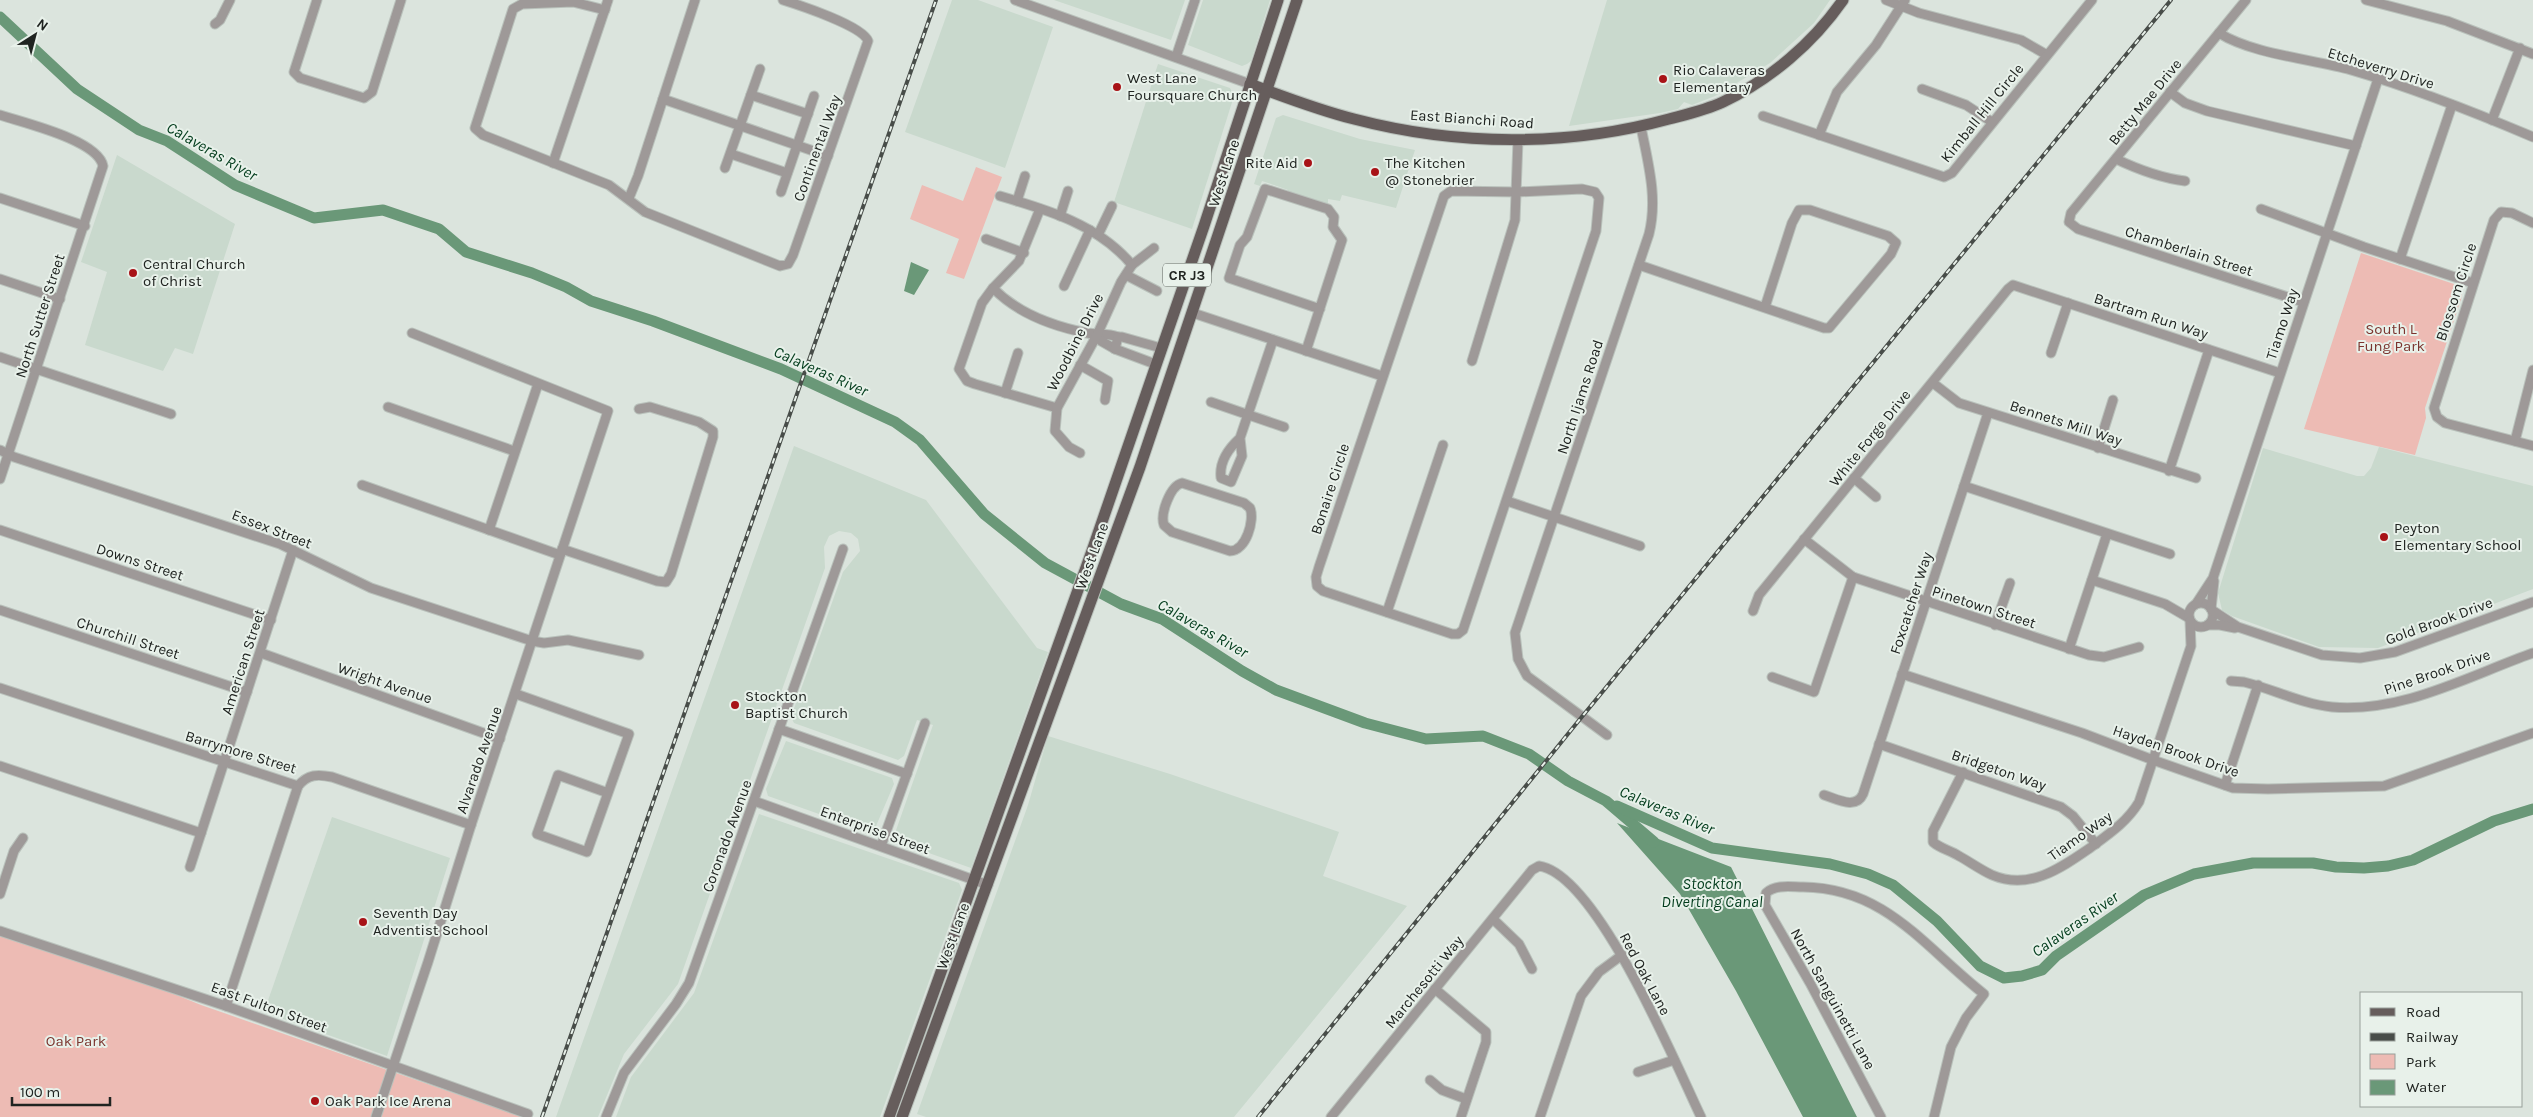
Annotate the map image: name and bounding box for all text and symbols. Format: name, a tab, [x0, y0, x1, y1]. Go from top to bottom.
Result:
north arrow	[10, 10, 60, 60]
text: N	[33, 15, 51, 35]
street label: Etcheverry Drive	[2326, 43, 2436, 93]
street label: Betty Mae Drive	[2105, 55, 2185, 149]
street label: Kimball Hill Circle	[1937, 60, 2027, 166]
place label: Rio Calaveras Elementary	[1673, 61, 1765, 96]
place label: West Lane Foursquare Church	[1127, 69, 1257, 104]
marker: Rio Calaveras Elementary	[1657, 73, 1669, 85]
marker: West Lane Foursquare Church	[1111, 81, 1123, 93]
street label: Continental Way	[789, 92, 845, 204]
street label: East Bianchi Road	[1409, 106, 1535, 132]
water label: Calaveras River	[163, 117, 261, 185]
street label: West Lane	[1205, 137, 1243, 209]
place label: Rite Aid	[1245, 154, 1298, 172]
place label: The Kitchen @ Stonebrier	[1385, 154, 1475, 189]
marker: Rite Aid	[1302, 157, 1314, 169]
marker: The Kitchen @ Stonebrier	[1369, 166, 1381, 178]
street label: Chamberlain Street	[2123, 222, 2255, 280]
street label: Blossom Circle	[2432, 241, 2480, 343]
street label: North Sutter Street	[11, 251, 69, 380]
place label: Central Church of Christ	[143, 255, 246, 290]
road number: CR J3	[1163, 264, 1211, 286]
marker: Central Church of Christ	[127, 267, 139, 279]
street label: Tiamo Way	[2262, 286, 2302, 362]
street label: Bartram Run Way	[2092, 289, 2210, 343]
street label: Woodbine Drive	[1043, 290, 1107, 394]
park label: South L Fung Park	[2357, 320, 2425, 355]
street label: North Ijams Road	[1553, 337, 1607, 457]
water label: Calaveras River	[771, 342, 872, 401]
street label: White Forge Drive	[1825, 386, 1915, 490]
street label: Bennets Mill Way	[2007, 396, 2125, 450]
street label: Bonaire Circle	[1307, 441, 1353, 537]
street label: Essex Street	[229, 505, 315, 553]
place label: Peyton Elementary School	[2394, 519, 2521, 554]
street label: West Lane	[1072, 520, 1112, 592]
marker: Peyton Elementary School	[2378, 531, 2390, 543]
street label: Downs Street	[94, 539, 186, 585]
street label: Foxcatcher Way	[1886, 550, 1936, 656]
street label: Pinetown Street	[1930, 582, 2038, 632]
street label: Gold Brook Drive	[2383, 593, 2495, 649]
water label: Calaveras River	[1154, 594, 1252, 662]
street label: American Street	[217, 607, 269, 717]
street label: Churchill Street	[74, 613, 182, 663]
street label: Pine Brook Drive	[2381, 645, 2493, 699]
street label: Wright Avenue	[335, 658, 435, 708]
place label: Stockton Baptist Church	[745, 687, 848, 722]
marker: Stockton Baptist Church	[729, 699, 741, 711]
street label: Alvarado Avenue	[452, 704, 506, 816]
street label: Hayden Brook Drive	[2110, 721, 2242, 781]
street label: Barrymore Street	[183, 727, 299, 778]
street label: Bridgeton Way	[1949, 745, 2049, 795]
street label: Coronado Avenue	[698, 777, 756, 895]
water label: Calaveras River	[1617, 781, 1718, 839]
street label: Enterprise Street	[818, 802, 933, 858]
street label: Tiamo Way	[2044, 807, 2116, 865]
water label: Stockton Diverting Canal	[1661, 874, 1763, 911]
water label: Calaveras River	[2028, 887, 2122, 961]
street label: West Lane	[933, 900, 973, 972]
place label: Seventh Day Adventist School	[373, 904, 488, 939]
marker: Seventh Day Adventist School	[357, 916, 369, 928]
street label: North Sanguinetti Lane	[1787, 925, 1879, 1073]
street label: Red Oak Lane	[1616, 929, 1674, 1019]
street label: Marchesotti Way	[1381, 932, 1467, 1032]
street label: East Fulton Street	[209, 978, 330, 1036]
legend	[2360, 992, 2523, 1107]
text: Road	[2406, 1003, 2441, 1021]
text: Railway	[2406, 1028, 2458, 1046]
park label: Oak Park	[46, 1032, 106, 1050]
text: Park	[2406, 1053, 2436, 1071]
scale bar	[12, 1074, 110, 1106]
text: Water	[2406, 1078, 2447, 1096]
text: 100 m	[20, 1083, 60, 1101]
place label: Oak Park Ice Arena	[325, 1092, 451, 1110]
marker: Oak Park Ice Arena	[309, 1095, 321, 1107]

